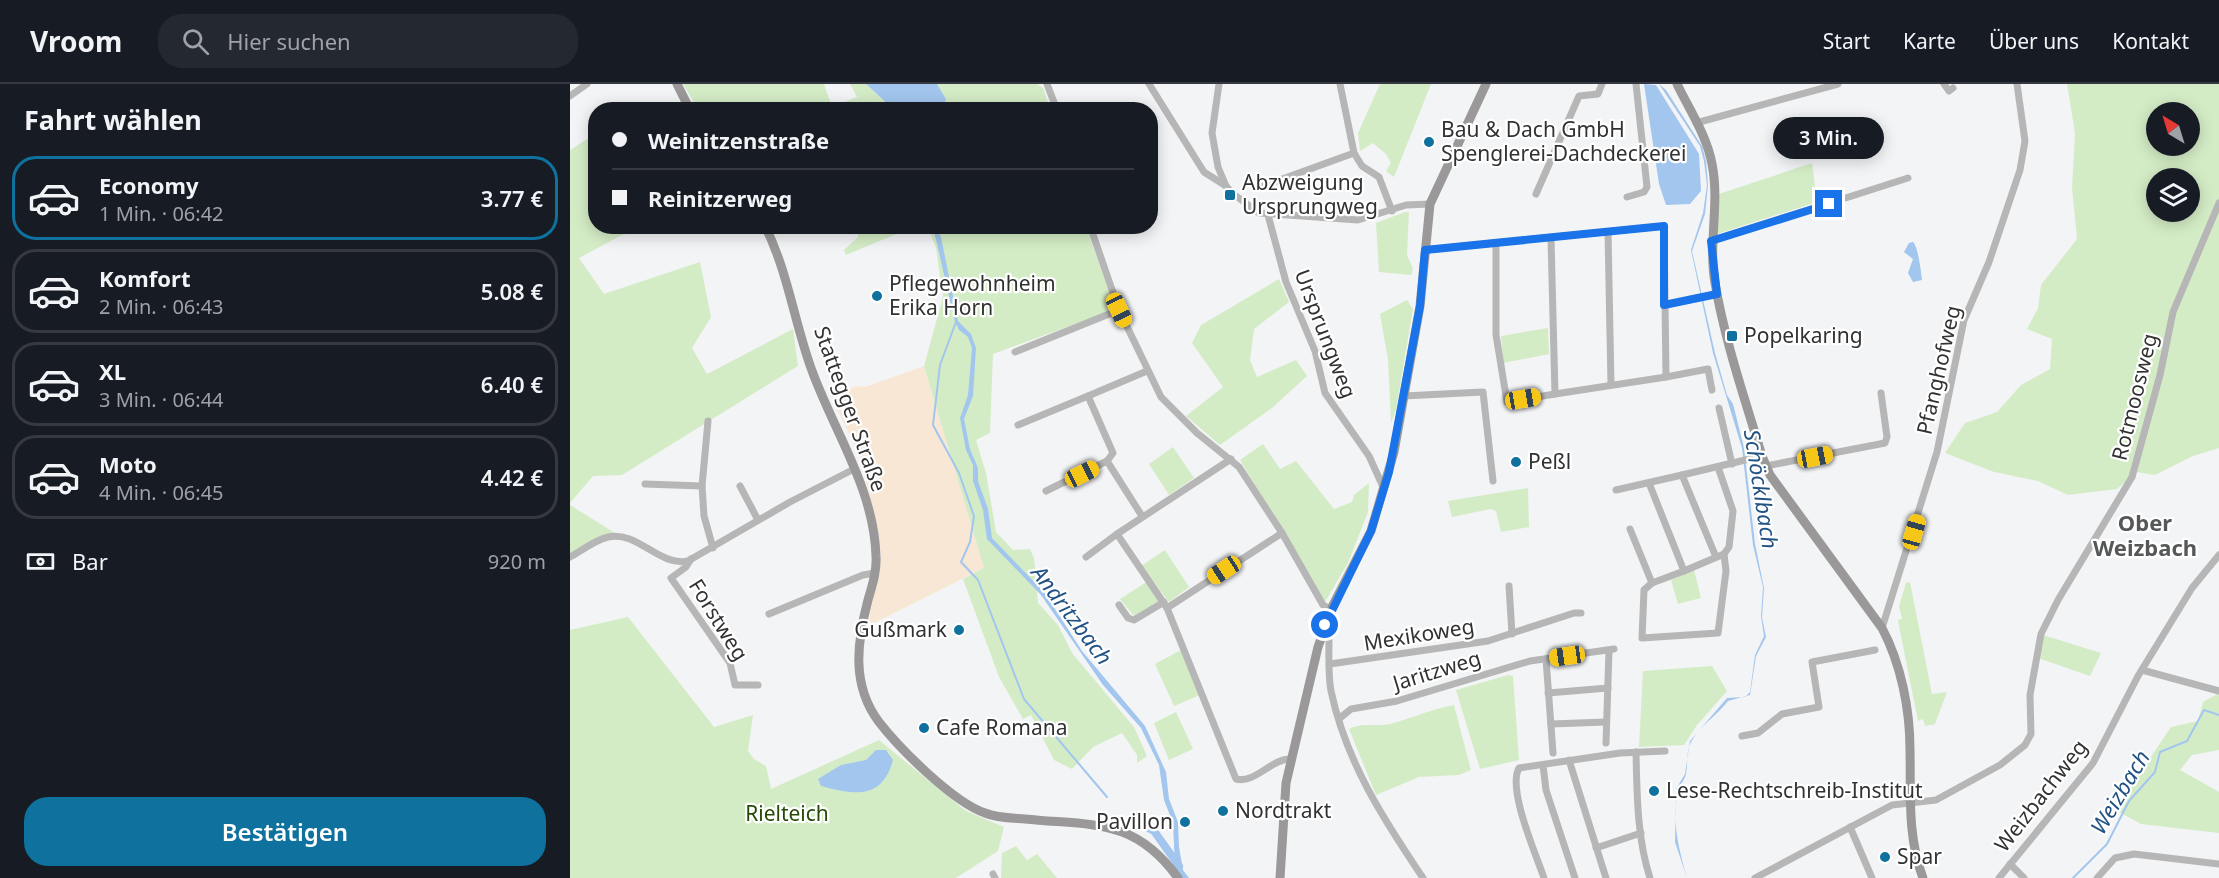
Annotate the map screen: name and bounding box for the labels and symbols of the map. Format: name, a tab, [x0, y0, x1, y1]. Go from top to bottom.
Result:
north arrow	[2146, 102, 2200, 156]
place label: Bau & Dach GmbH Spenglerei-Dachdeckerei	[1441, 115, 1686, 167]
callout: 3 Min.	[1774, 117, 1884, 159]
marker: Bau & Dach GmbH Spenglerei-Dachdeckerei	[1422, 135, 1436, 149]
place label: Abzweigung Ursprungweg	[1242, 168, 1378, 220]
marker: Abzweigung Ursprungweg	[1223, 188, 1237, 202]
route end	[1815, 190, 1842, 217]
street label: Ursprungweg	[1289, 265, 1363, 402]
place label: Pflegewohnheim Erika Horn	[889, 269, 1056, 321]
marker: Pflegewohnheim Erika Horn	[870, 289, 884, 303]
car	[1103, 290, 1135, 330]
street label: Pfanghofweg	[1910, 302, 1966, 437]
place label: Popelkaring	[1744, 321, 1863, 349]
street label: Stattegger Straße	[808, 322, 894, 495]
marker: Popelkaring	[1725, 329, 1739, 343]
street label: Rotmoosweg	[2105, 330, 2163, 463]
car	[1504, 387, 1542, 411]
water label: Schöcklbach	[1738, 427, 1786, 551]
car	[1796, 445, 1834, 469]
place label: Peßl	[1528, 447, 1571, 475]
marker: Peßl	[1509, 455, 1523, 469]
car	[1062, 458, 1102, 490]
district label: Ober Weizbach	[2093, 507, 2197, 562]
car	[1900, 512, 1928, 552]
car	[1204, 553, 1244, 587]
water label: Andritzbach	[1024, 557, 1120, 670]
street label: Forstweg	[683, 573, 755, 666]
route start	[1311, 611, 1338, 638]
street label: Mexikoweg	[1361, 611, 1476, 657]
place label: Gußmark	[854, 615, 948, 643]
marker: Gußmark	[952, 623, 966, 637]
street label: Jaritzweg	[1388, 643, 1484, 697]
car	[1548, 645, 1586, 667]
place label: Cafe Romana	[936, 713, 1068, 741]
marker: Cafe Romana	[917, 721, 931, 735]
street label: Weizbachweg	[1988, 733, 2093, 857]
water label: Weizbach	[2082, 744, 2156, 839]
place label: Lese-Rechtschreib-Institut	[1666, 776, 1923, 804]
marker: Lese-Rechtschreib-Institut	[1647, 784, 1661, 798]
place label: Nordtrakt	[1235, 796, 1332, 824]
park label: Rielteich	[745, 799, 829, 827]
marker: Nordtrakt	[1216, 804, 1230, 818]
place label: Pavillon	[1096, 807, 1173, 835]
marker: Pavillon	[1178, 815, 1192, 829]
place label: Spar	[1897, 842, 1942, 870]
marker: Spar	[1878, 850, 1892, 864]

